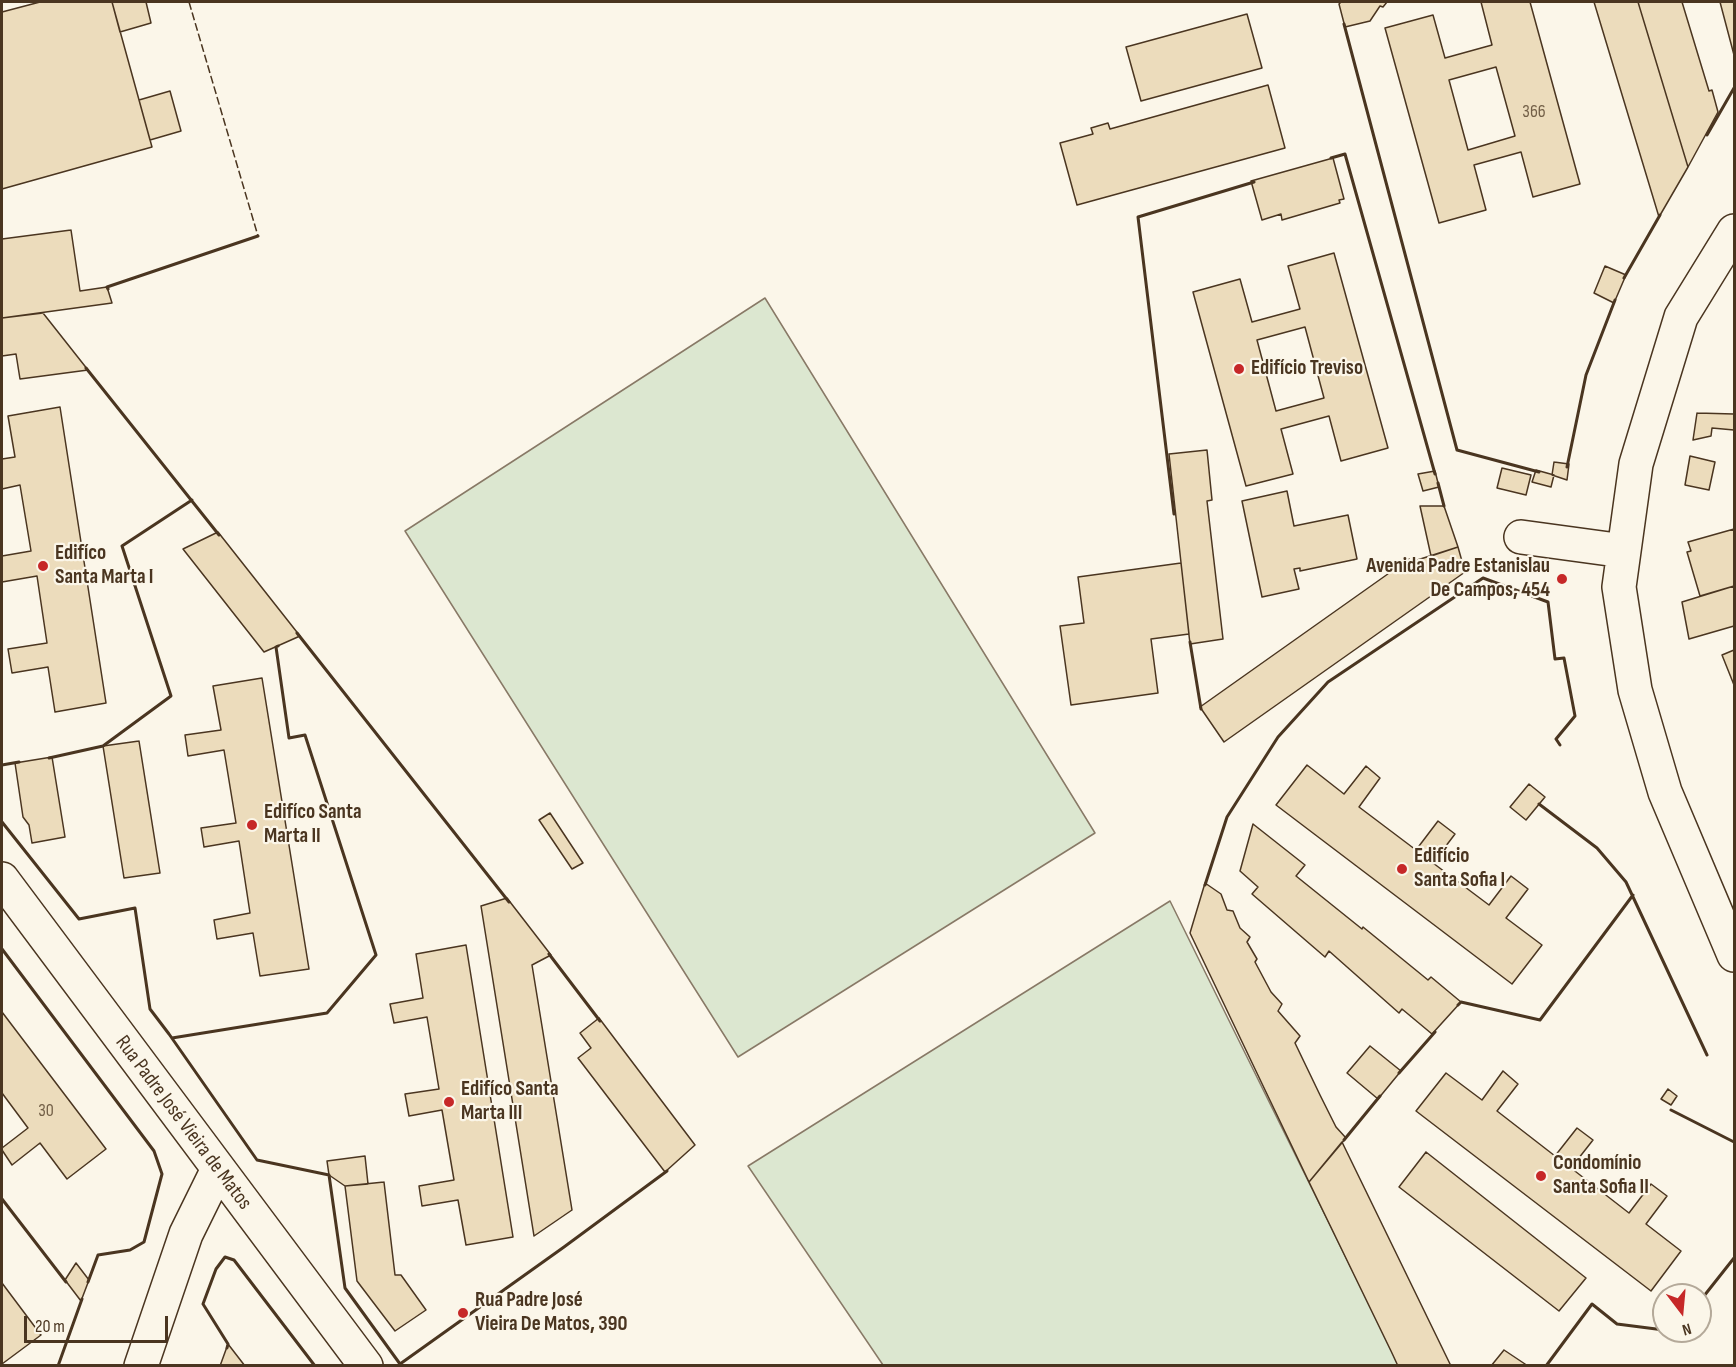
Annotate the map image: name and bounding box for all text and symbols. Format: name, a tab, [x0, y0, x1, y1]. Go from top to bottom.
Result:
house number: 366	[1522, 101, 1546, 123]
place label: Edifício Treviso	[1251, 356, 1363, 382]
marker: Edifício Treviso	[1232, 362, 1246, 376]
place label: Edifíco Santa Marta I	[55, 541, 153, 591]
place label: Avenida Padre Estanislau De Campos, 454	[1366, 554, 1550, 604]
marker: Edifíco Santa Marta I	[36, 559, 50, 573]
marker: Avenida Padre Estanislau De Campos, 454	[1555, 572, 1569, 586]
place label: Edifíco Santa Marta II	[264, 800, 361, 850]
marker: Edifíco Santa Marta II	[245, 818, 259, 832]
place label: Edifício Santa Sofia I	[1414, 844, 1505, 894]
marker: Edifício Santa Sofia I	[1395, 862, 1409, 876]
street label: Rua Padre José Vieira de Matos	[109, 1031, 257, 1215]
place label: Edifíco Santa Marta III	[461, 1077, 558, 1127]
marker: Edifíco Santa Marta III	[442, 1095, 456, 1109]
house number: 30	[38, 1100, 54, 1122]
place label: Condomínio Santa Sofia II	[1553, 1151, 1649, 1201]
marker: Condomínio Santa Sofia II	[1534, 1169, 1548, 1183]
north arrow	[1652, 1283, 1712, 1343]
place label: Rua Padre José Vieira De Matos, 390	[475, 1288, 627, 1338]
scale bar	[27, 1304, 171, 1342]
marker: Rua Padre José Vieira De Matos, 390	[456, 1306, 470, 1320]
text: 20 m	[35, 1316, 65, 1337]
text: N	[1680, 1319, 1693, 1339]

